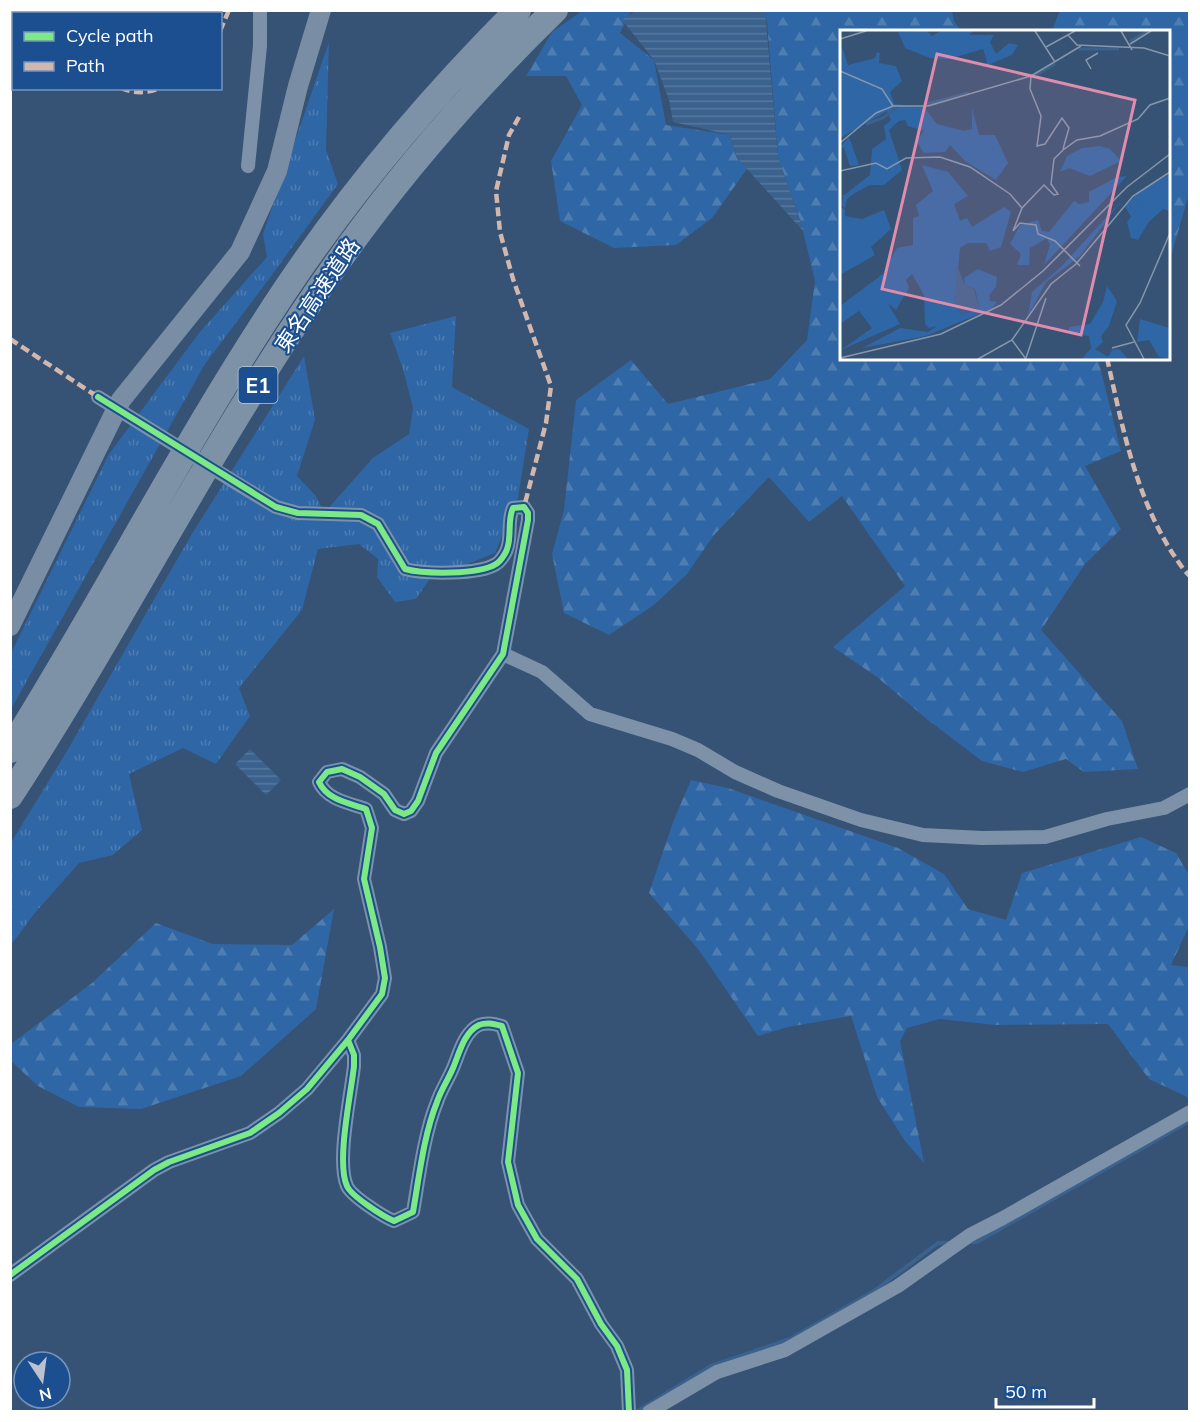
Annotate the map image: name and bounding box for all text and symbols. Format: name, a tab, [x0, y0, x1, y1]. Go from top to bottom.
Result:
legend	[12, 12, 222, 90]
text: Cycle path	[66, 24, 153, 47]
inset map	[840, 30, 1170, 360]
text: Path	[66, 54, 105, 77]
street label: 東名高速道路	[268, 232, 366, 358]
road number: E1	[238, 367, 278, 403]
north arrow	[12, 1350, 72, 1410]
scale bar	[996, 1371, 1094, 1409]
text: 50 m	[1005, 1380, 1047, 1403]
text: N	[37, 1384, 54, 1406]

